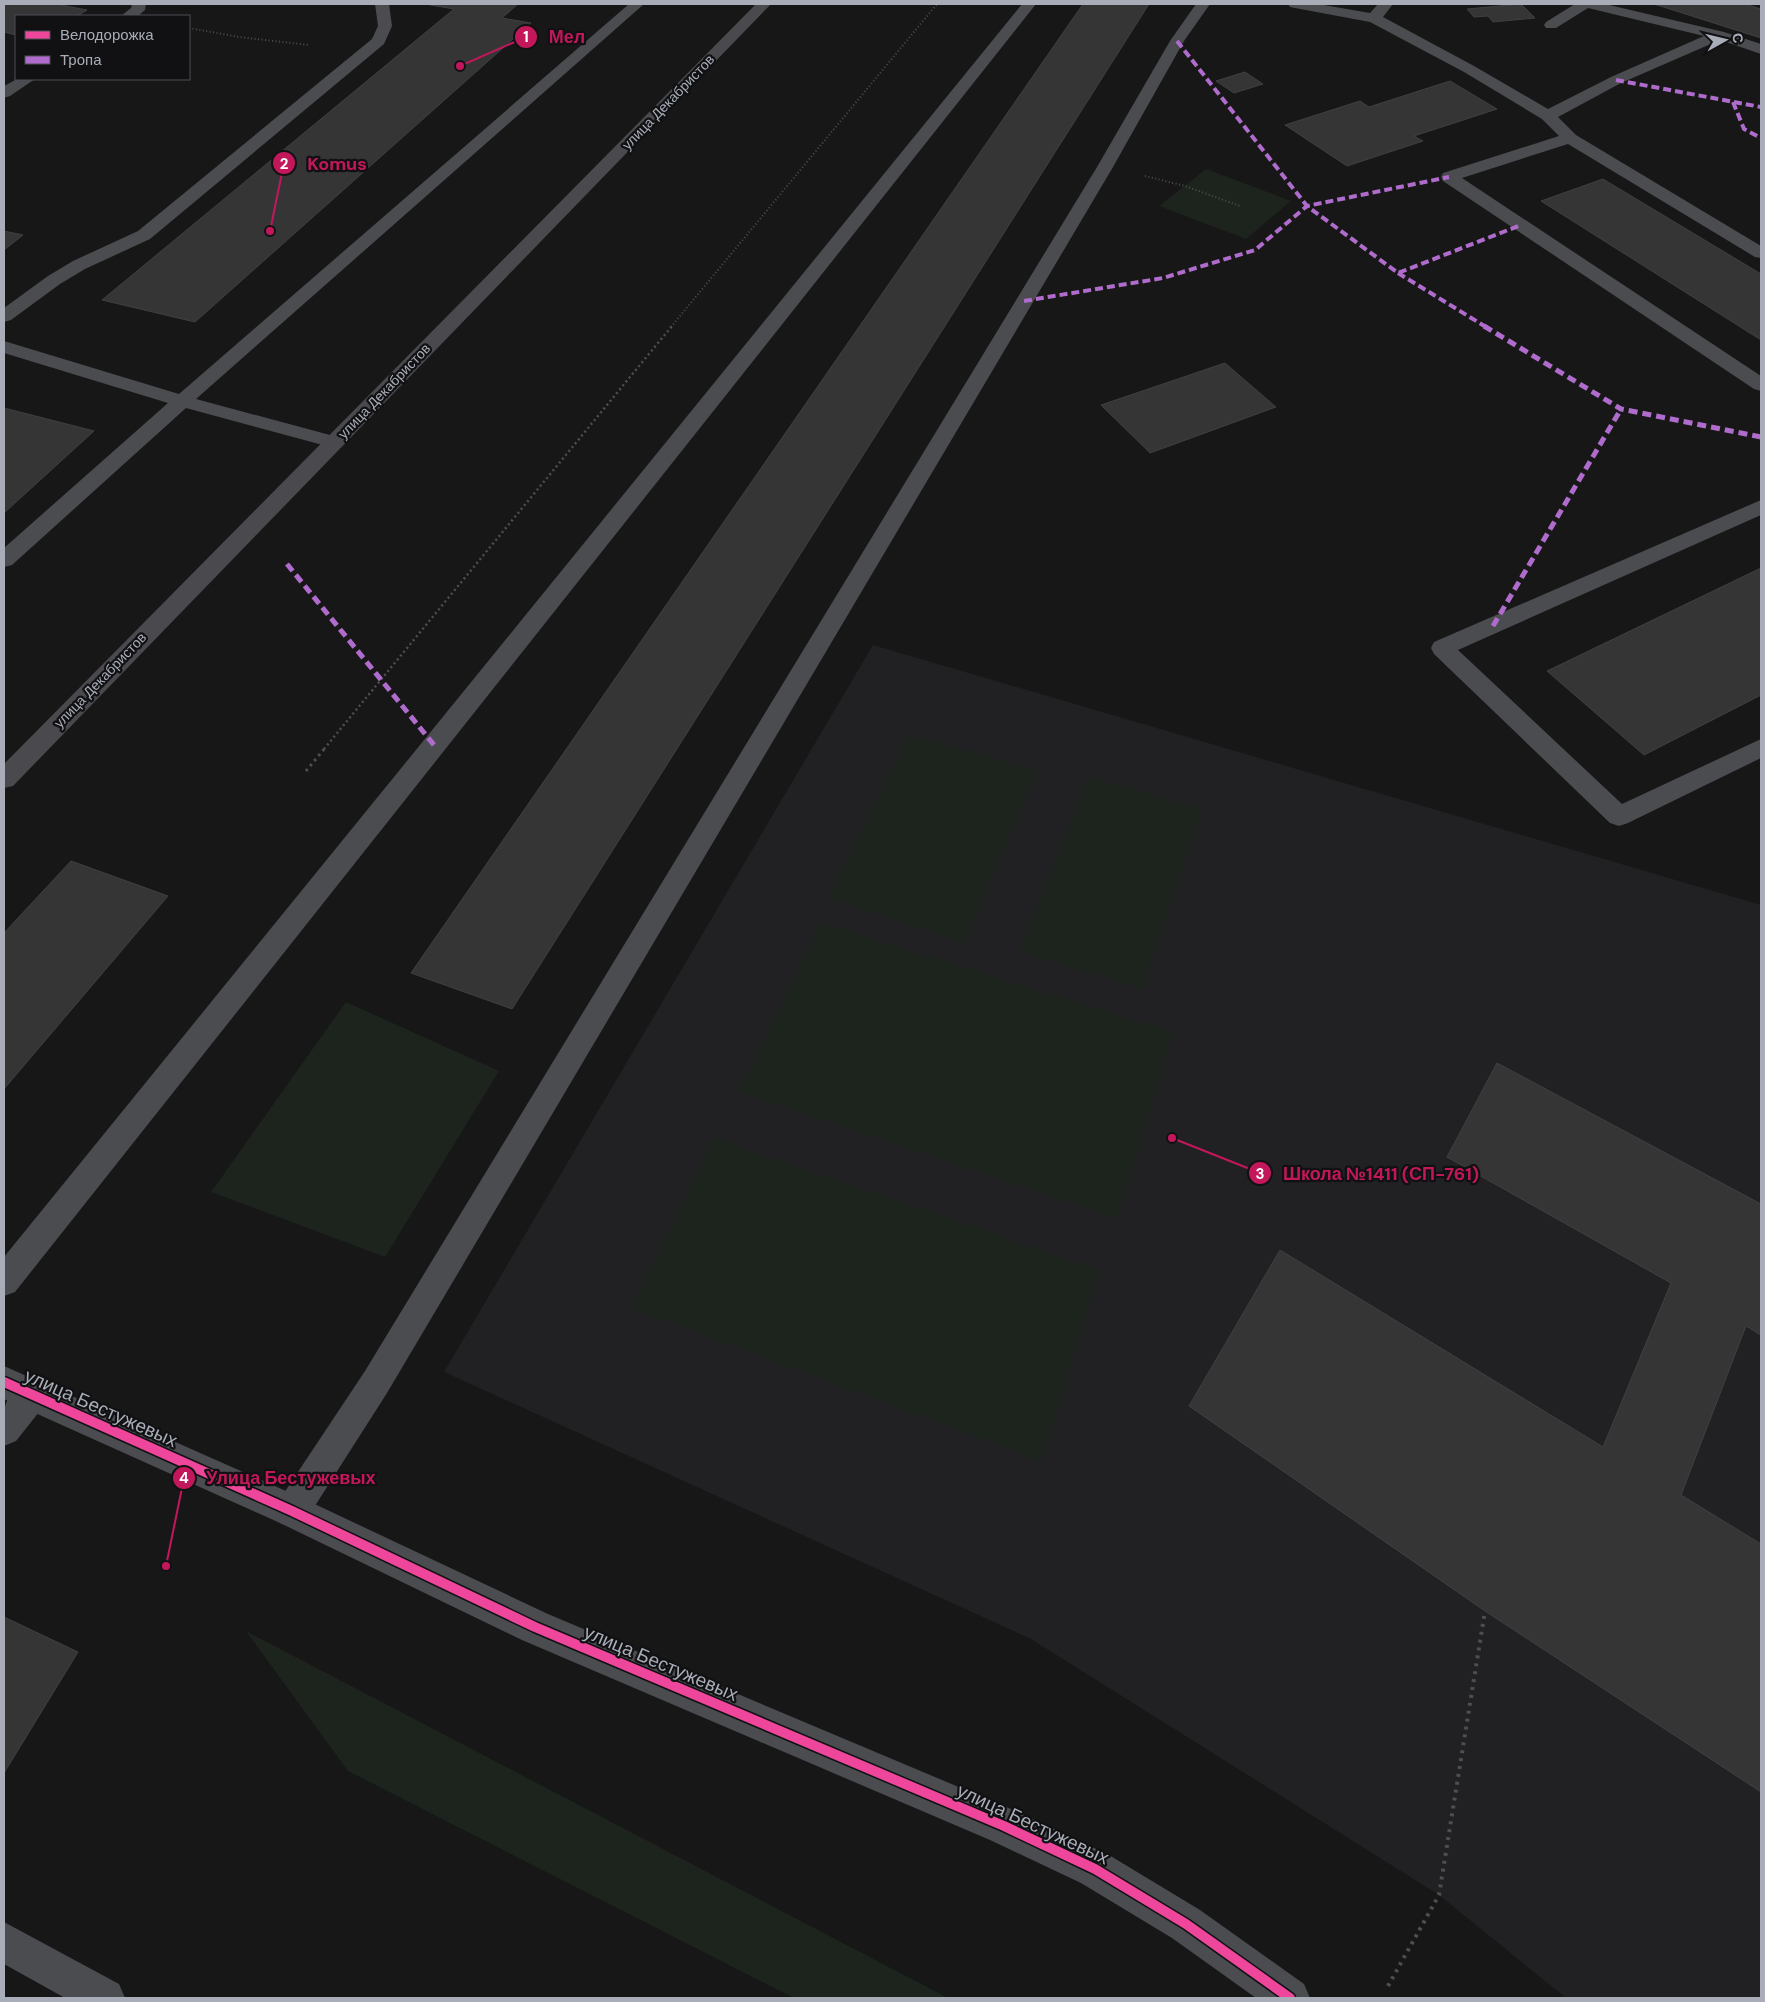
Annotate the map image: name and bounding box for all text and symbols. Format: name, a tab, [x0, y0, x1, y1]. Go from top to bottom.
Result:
legend	[15, 15, 190, 80]
north arrow	[1700, 15, 1750, 65]
callout: Мел	[514, 21, 595, 54]
text: Велодорожка	[60, 25, 154, 45]
text: Мел	[549, 25, 585, 49]
text: 1	[523, 27, 529, 47]
text: С	[1728, 32, 1747, 44]
text: Тропа	[60, 50, 102, 70]
street label: улица Декабристов	[618, 50, 718, 154]
callout: Komus	[272, 147, 376, 180]
text: Komus	[307, 152, 367, 176]
text: 2	[280, 154, 289, 174]
street label: улица Декабристов	[334, 339, 434, 443]
street label: улица Декабристов	[50, 628, 150, 732]
callout: Школа №1411 (СП-761)	[1248, 1157, 1489, 1190]
text: Школа №1411 (СП-761)	[1283, 1162, 1479, 1186]
text: 3	[1255, 1164, 1265, 1184]
street label: улица Бестужевых	[21, 1363, 182, 1453]
callout: Улица Бестужевых	[172, 1462, 386, 1495]
text: Улица Бестужевых	[206, 1466, 376, 1490]
text: 4	[179, 1468, 189, 1488]
street label: улица Бестужевых	[580, 1619, 742, 1707]
street label: улица Бестужевых	[953, 1778, 1113, 1870]

